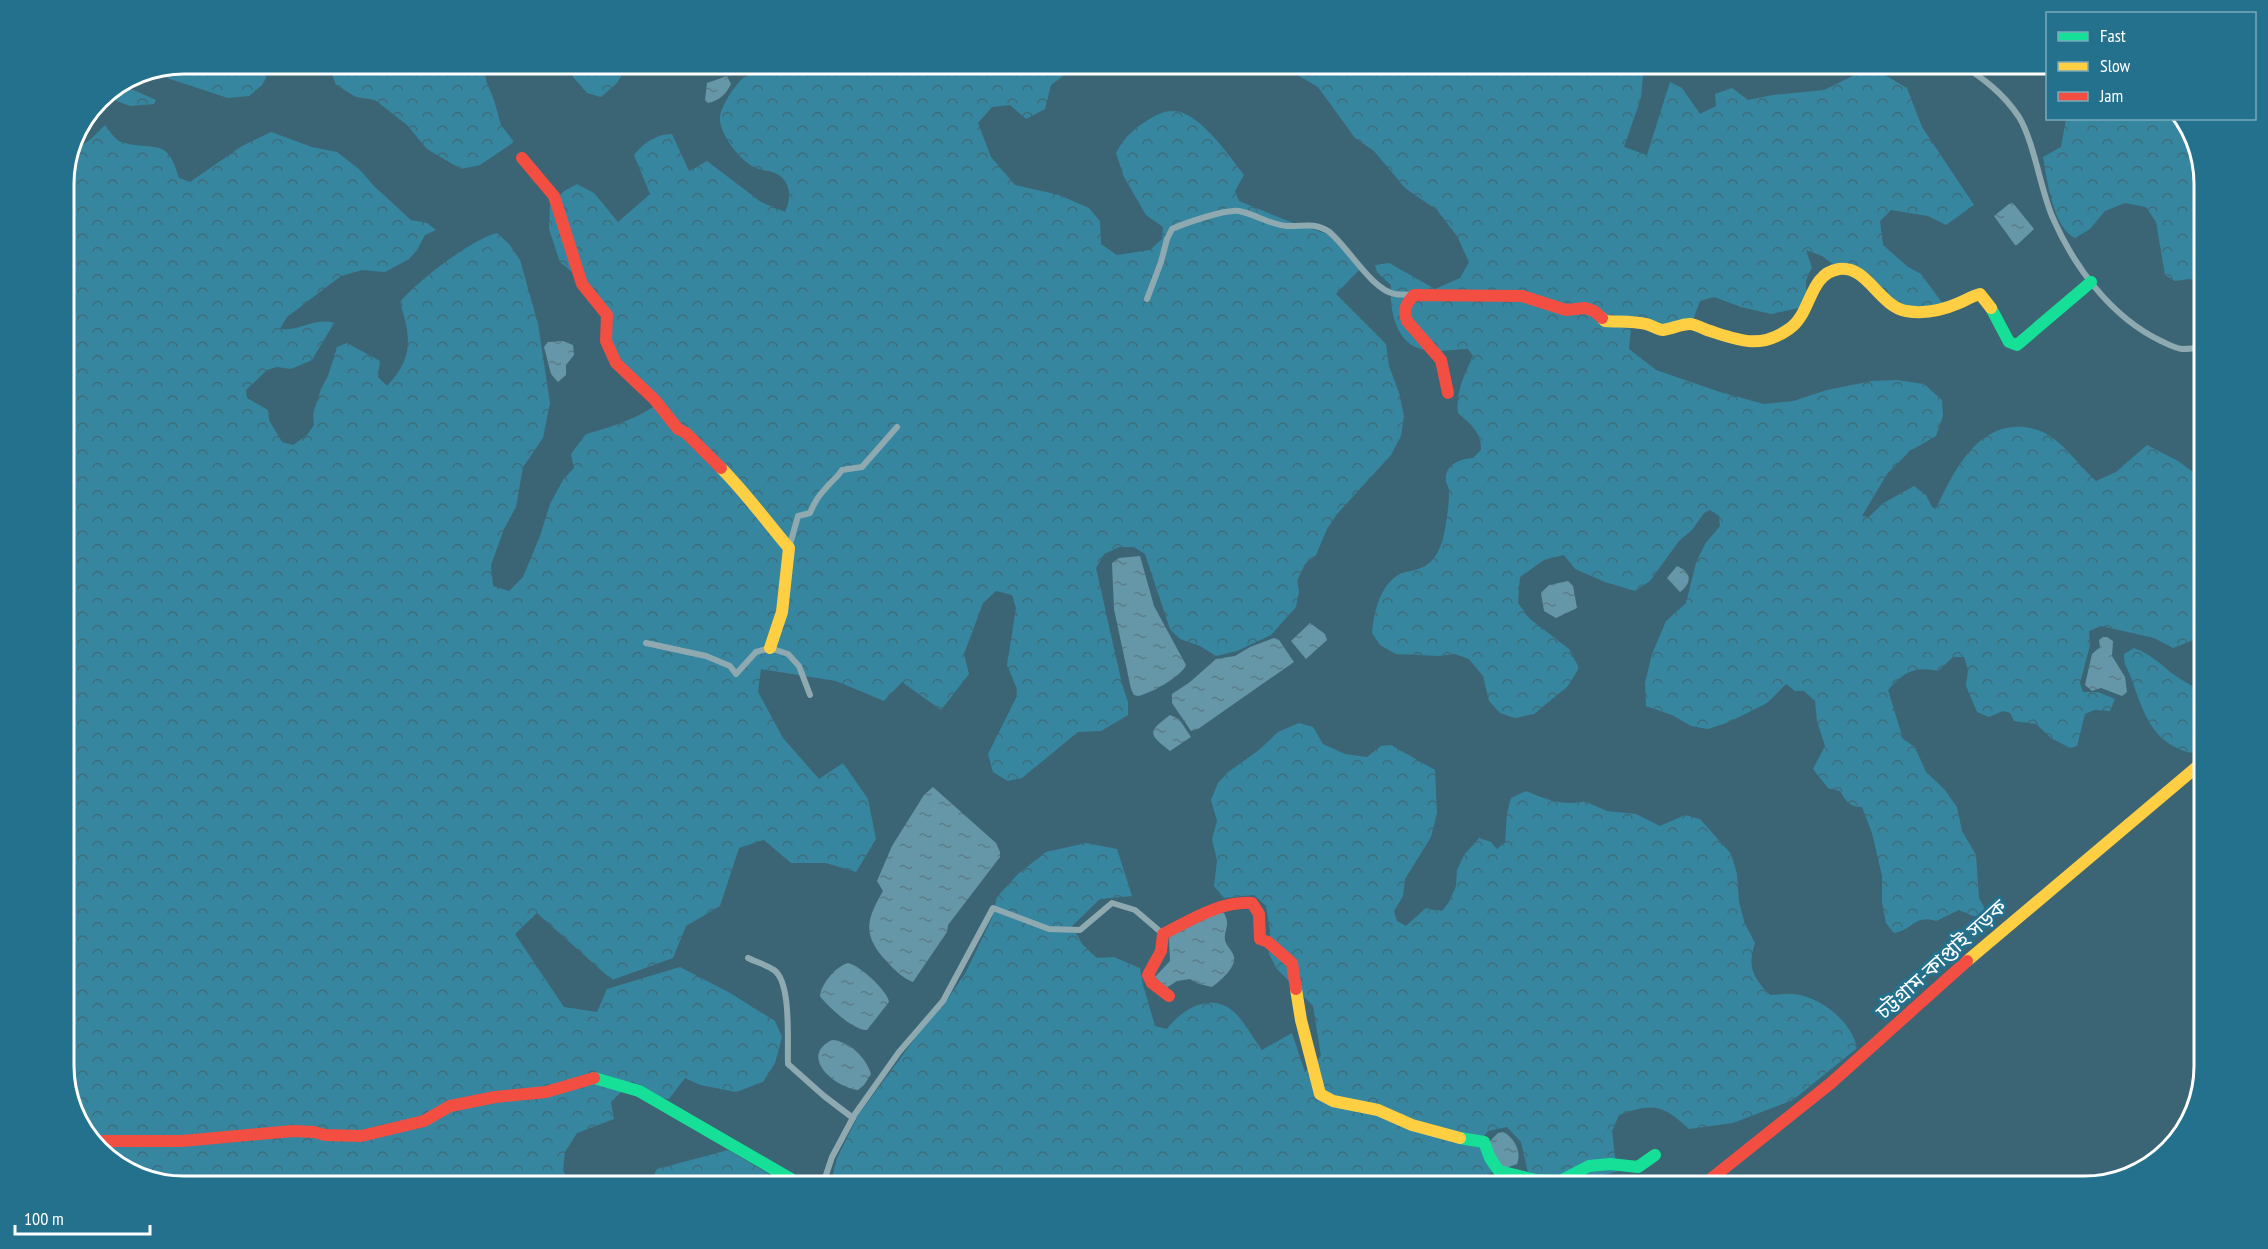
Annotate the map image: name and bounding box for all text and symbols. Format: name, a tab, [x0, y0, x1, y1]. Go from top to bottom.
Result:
legend	[2046, 12, 2256, 120]
text: Fast	[2100, 24, 2126, 47]
text: Slow	[2100, 54, 2131, 77]
text: Jam	[2099, 84, 2123, 107]
street label: চট্টগ্রাম-কাপ্তাই সড়ক	[1869, 892, 2013, 1026]
scale bar	[15, 1198, 150, 1236]
text: 100 m	[24, 1207, 64, 1230]

